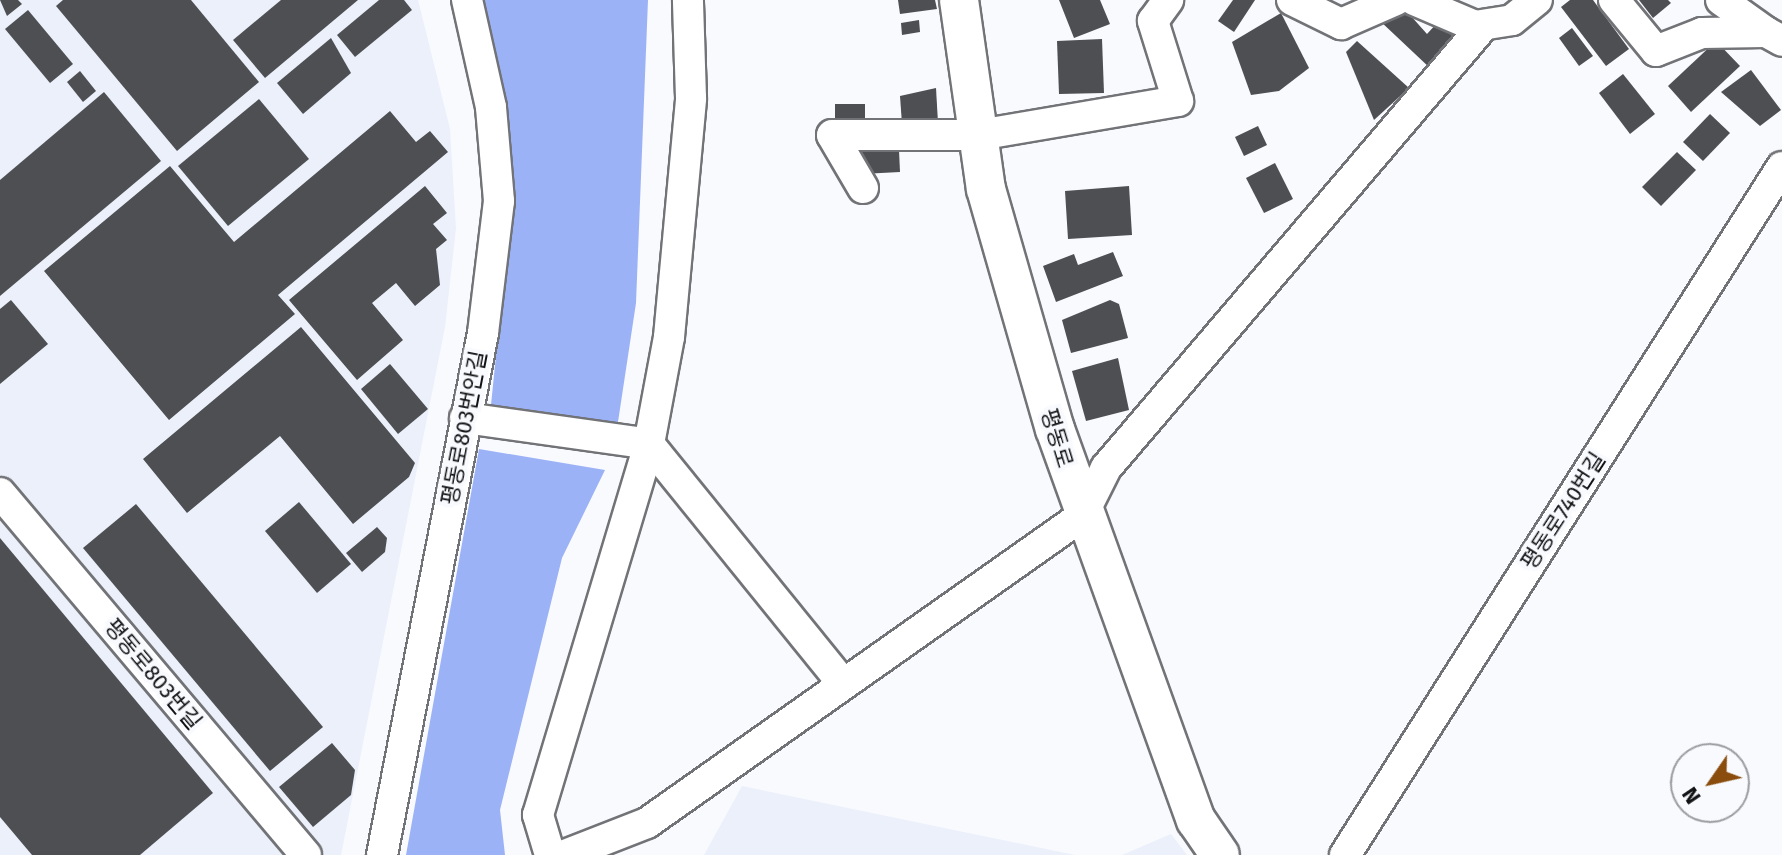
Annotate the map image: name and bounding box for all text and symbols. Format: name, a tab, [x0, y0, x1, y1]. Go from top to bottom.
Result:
street label: 평동로803번안길	[436, 349, 492, 507]
street label: 평동로	[1036, 405, 1078, 471]
street label: 평동로740번길	[1515, 448, 1611, 574]
street label: 평동로803번길	[99, 613, 207, 735]
north arrow	[1670, 743, 1750, 823]
text: N	[1676, 782, 1707, 809]

